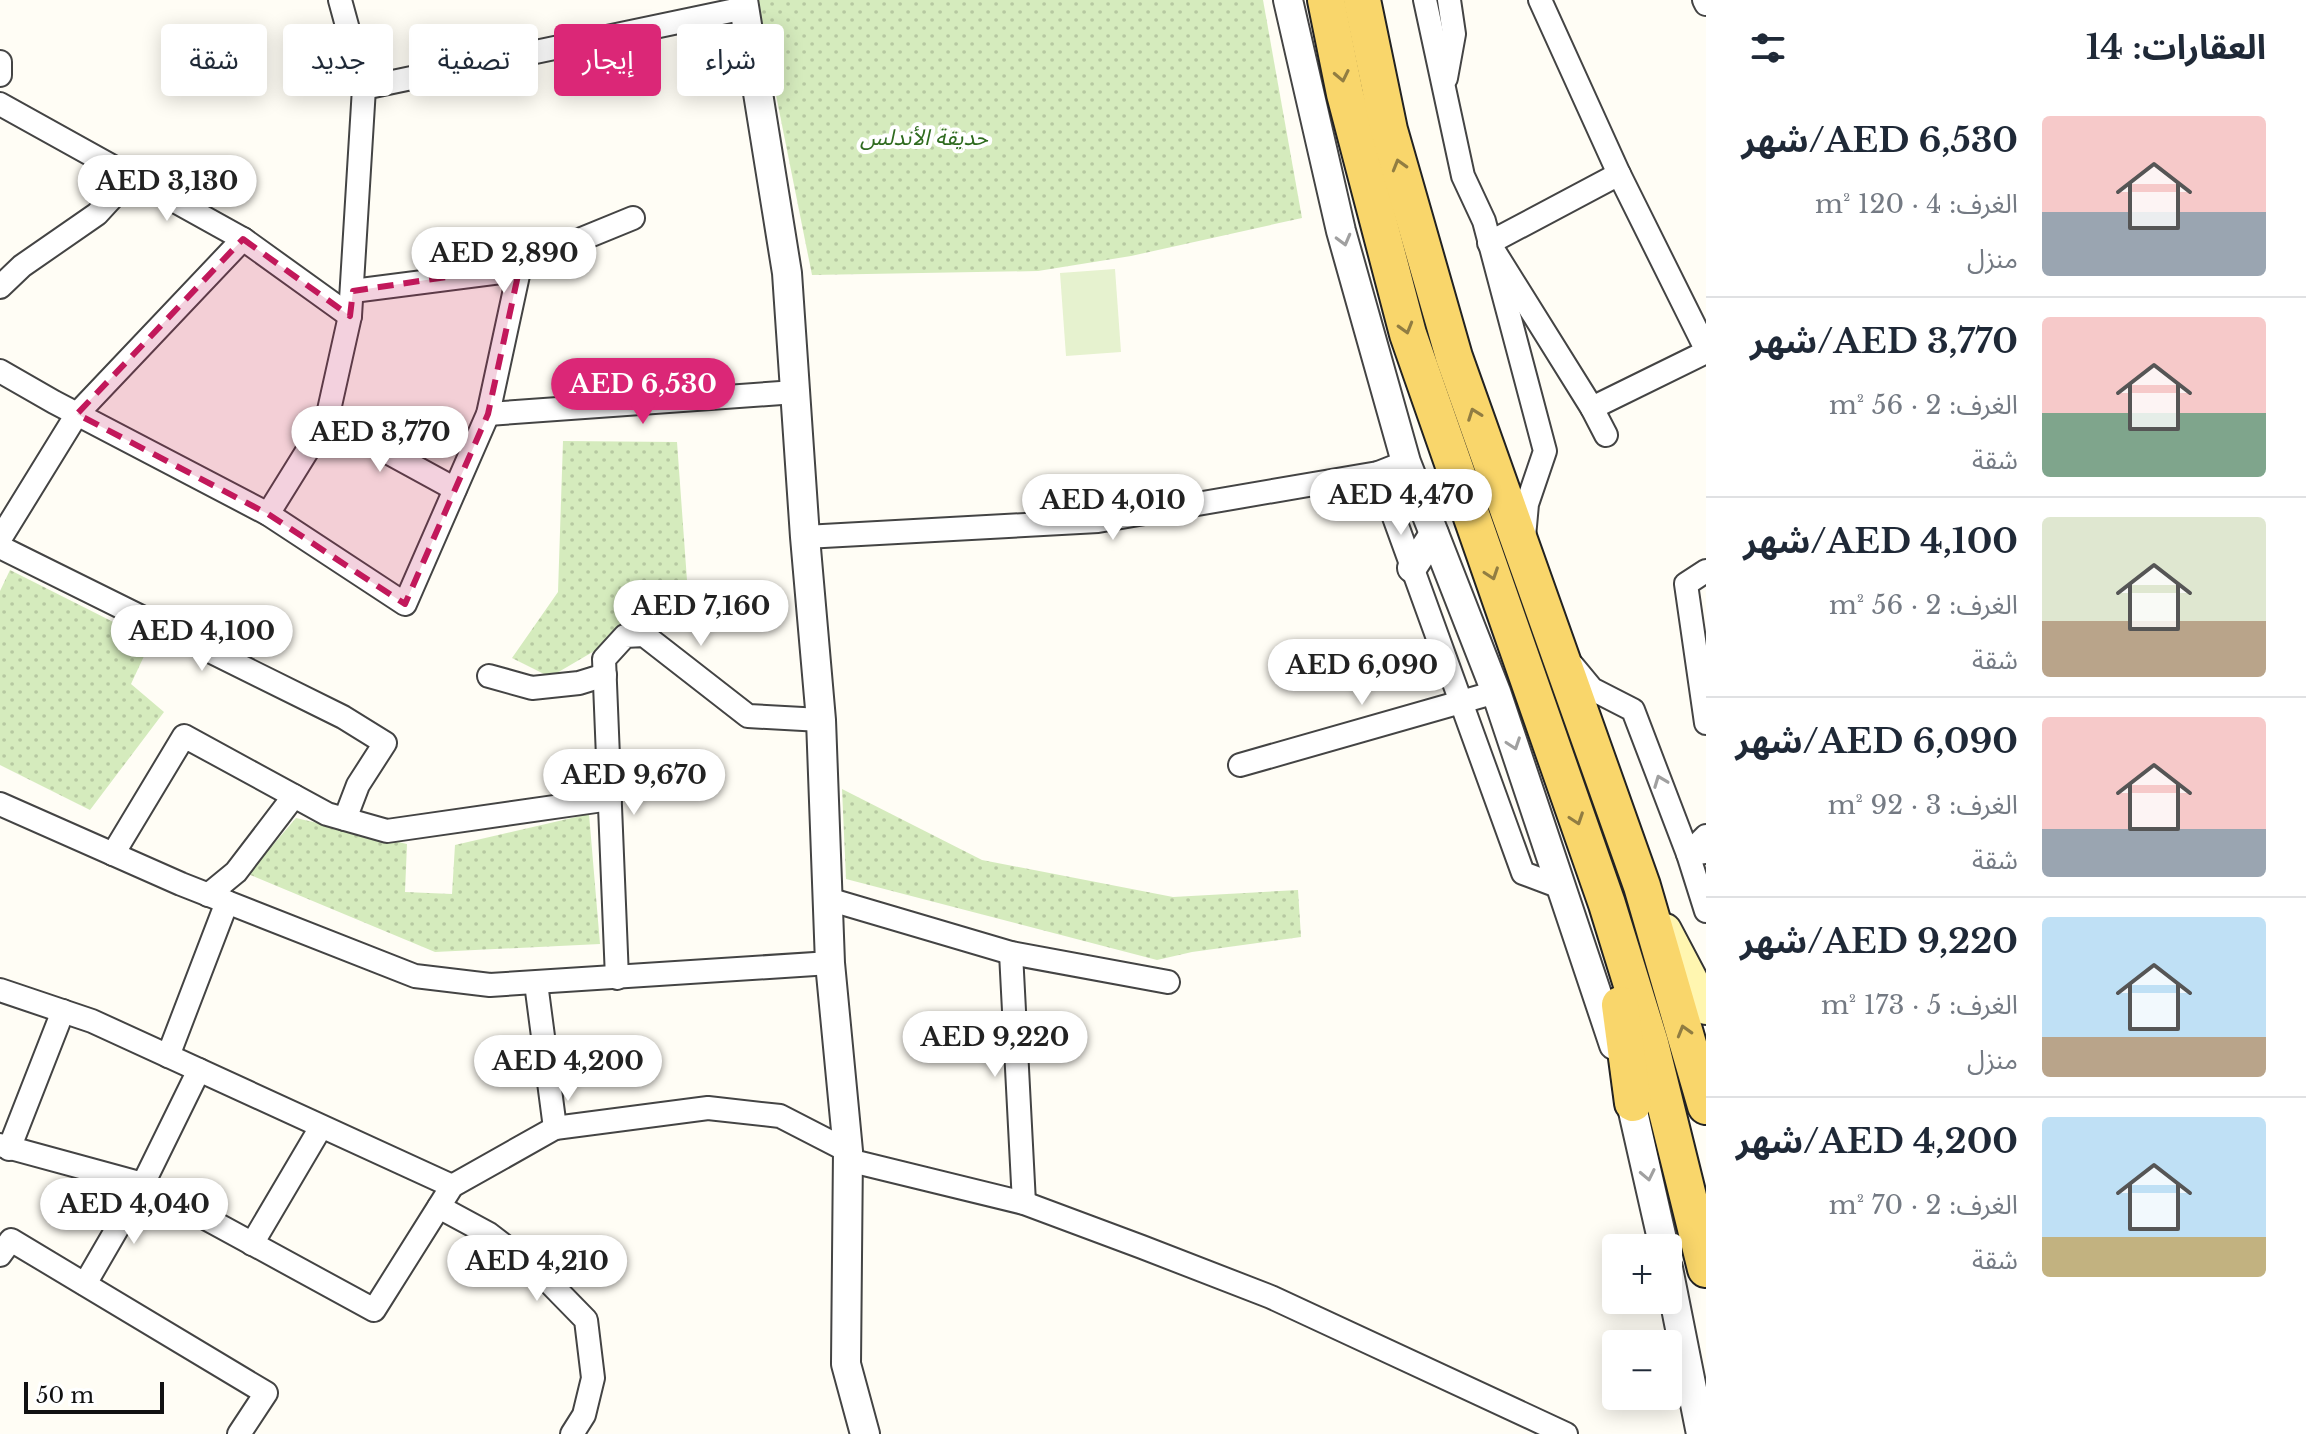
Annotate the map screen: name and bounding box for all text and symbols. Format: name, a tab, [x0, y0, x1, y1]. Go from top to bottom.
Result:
chip: شقة	[161, 24, 267, 96]
chip: جديد	[283, 24, 393, 96]
chip: تصفية	[409, 24, 538, 96]
chip: إيجار	[554, 24, 661, 96]
chip: شراء	[677, 24, 784, 96]
icon: filters	[1746, 26, 1790, 70]
text: العقارات: 14	[2086, 26, 2266, 68]
one-way arrow	[1332, 70, 1349, 83]
text: AED 6,530/شهر	[1742, 119, 2018, 161]
park label: حديقة الأندلس	[860, 124, 989, 151]
icon: home	[2106, 148, 2202, 244]
pin: AED 3,130	[75, 155, 259, 223]
one-way arrow	[1392, 159, 1409, 173]
text: AED 3,130	[96, 165, 238, 197]
text: الغرف: 4 · 120 m²	[1815, 188, 2018, 220]
pin: AED 2,890	[412, 227, 596, 295]
one-way arrow	[1334, 232, 1351, 246]
text: AED 2,890	[429, 237, 579, 269]
text: منزل	[1967, 243, 2018, 275]
text: AED 3,770/شهر	[1750, 320, 2018, 362]
one-way arrow	[1397, 321, 1413, 335]
icon: home	[2106, 349, 2202, 445]
pin: AED 6,530	[551, 358, 735, 426]
text: AED 6,530	[569, 368, 717, 400]
text: الغرف: 2 · 56 m²	[1829, 389, 2018, 421]
pin: AED 3,770	[288, 406, 472, 474]
one-way arrow	[1468, 408, 1484, 422]
text: AED 3,770	[309, 416, 451, 448]
text: شقة	[1972, 444, 2018, 476]
pin: AED 4,470	[1309, 469, 1493, 537]
pin: AED 4,010	[1021, 474, 1205, 542]
text: AED 4,470	[1328, 479, 1474, 511]
text: AED 4,010	[1040, 484, 1186, 516]
text: AED 4,100/شهر	[1743, 520, 2018, 562]
icon: home	[2106, 549, 2202, 645]
one-way arrow	[1482, 566, 1499, 580]
pin: AED 7,160	[609, 580, 793, 648]
text: الغرف: 2 · 56 m²	[1829, 589, 2018, 621]
text: AED 7,160	[632, 590, 770, 622]
pin: AED 4,100	[110, 605, 294, 673]
text: AED 4,100	[129, 615, 275, 647]
pin: AED 6,090	[1270, 639, 1454, 707]
text: شقة	[1972, 644, 2018, 676]
text: AED 6,090	[1286, 649, 1438, 681]
text: AED 6,090/شهر	[1736, 720, 2018, 762]
one-way arrow	[1504, 737, 1520, 751]
pin: AED 9,670	[542, 749, 726, 817]
icon: home	[2106, 749, 2202, 845]
text: AED 9,670	[561, 759, 707, 791]
one-way arrow	[1653, 775, 1670, 789]
text: الغرف: 3 · 92 m²	[1828, 789, 2018, 821]
one-way arrow	[1568, 811, 1584, 825]
text: شقة	[1972, 844, 2018, 876]
text: AED 9,220/شهر	[1740, 920, 2018, 962]
icon: home	[2106, 949, 2202, 1045]
text: الغرف: 5 · 173 m²	[1821, 989, 2018, 1021]
pin: AED 9,220	[903, 1011, 1087, 1079]
text: AED 9,220	[921, 1021, 1069, 1053]
one-way arrow	[1677, 1025, 1693, 1039]
pin: AED 4,200	[476, 1035, 660, 1103]
text: منزل	[1967, 1044, 2018, 1076]
text: AED 4,200	[492, 1045, 644, 1077]
text: AED 4,200/شهر	[1736, 1120, 2018, 1162]
icon: home	[2106, 1149, 2202, 1245]
one-way arrow	[1639, 1168, 1656, 1182]
pin: AED 4,040	[42, 1178, 226, 1246]
text: AED 4,040	[58, 1188, 210, 1220]
text: الغرف: 2 · 70 m²	[1829, 1189, 2018, 1221]
map controls	[1602, 1234, 1682, 1410]
button: +	[1602, 1234, 1682, 1314]
pin: AED 4,210	[445, 1235, 629, 1303]
text: شقة	[1972, 1244, 2018, 1276]
text: AED 4,210	[465, 1245, 609, 1277]
button: −	[1602, 1330, 1682, 1410]
scale bar	[24, 1378, 164, 1414]
text: 50 m	[36, 1382, 94, 1409]

